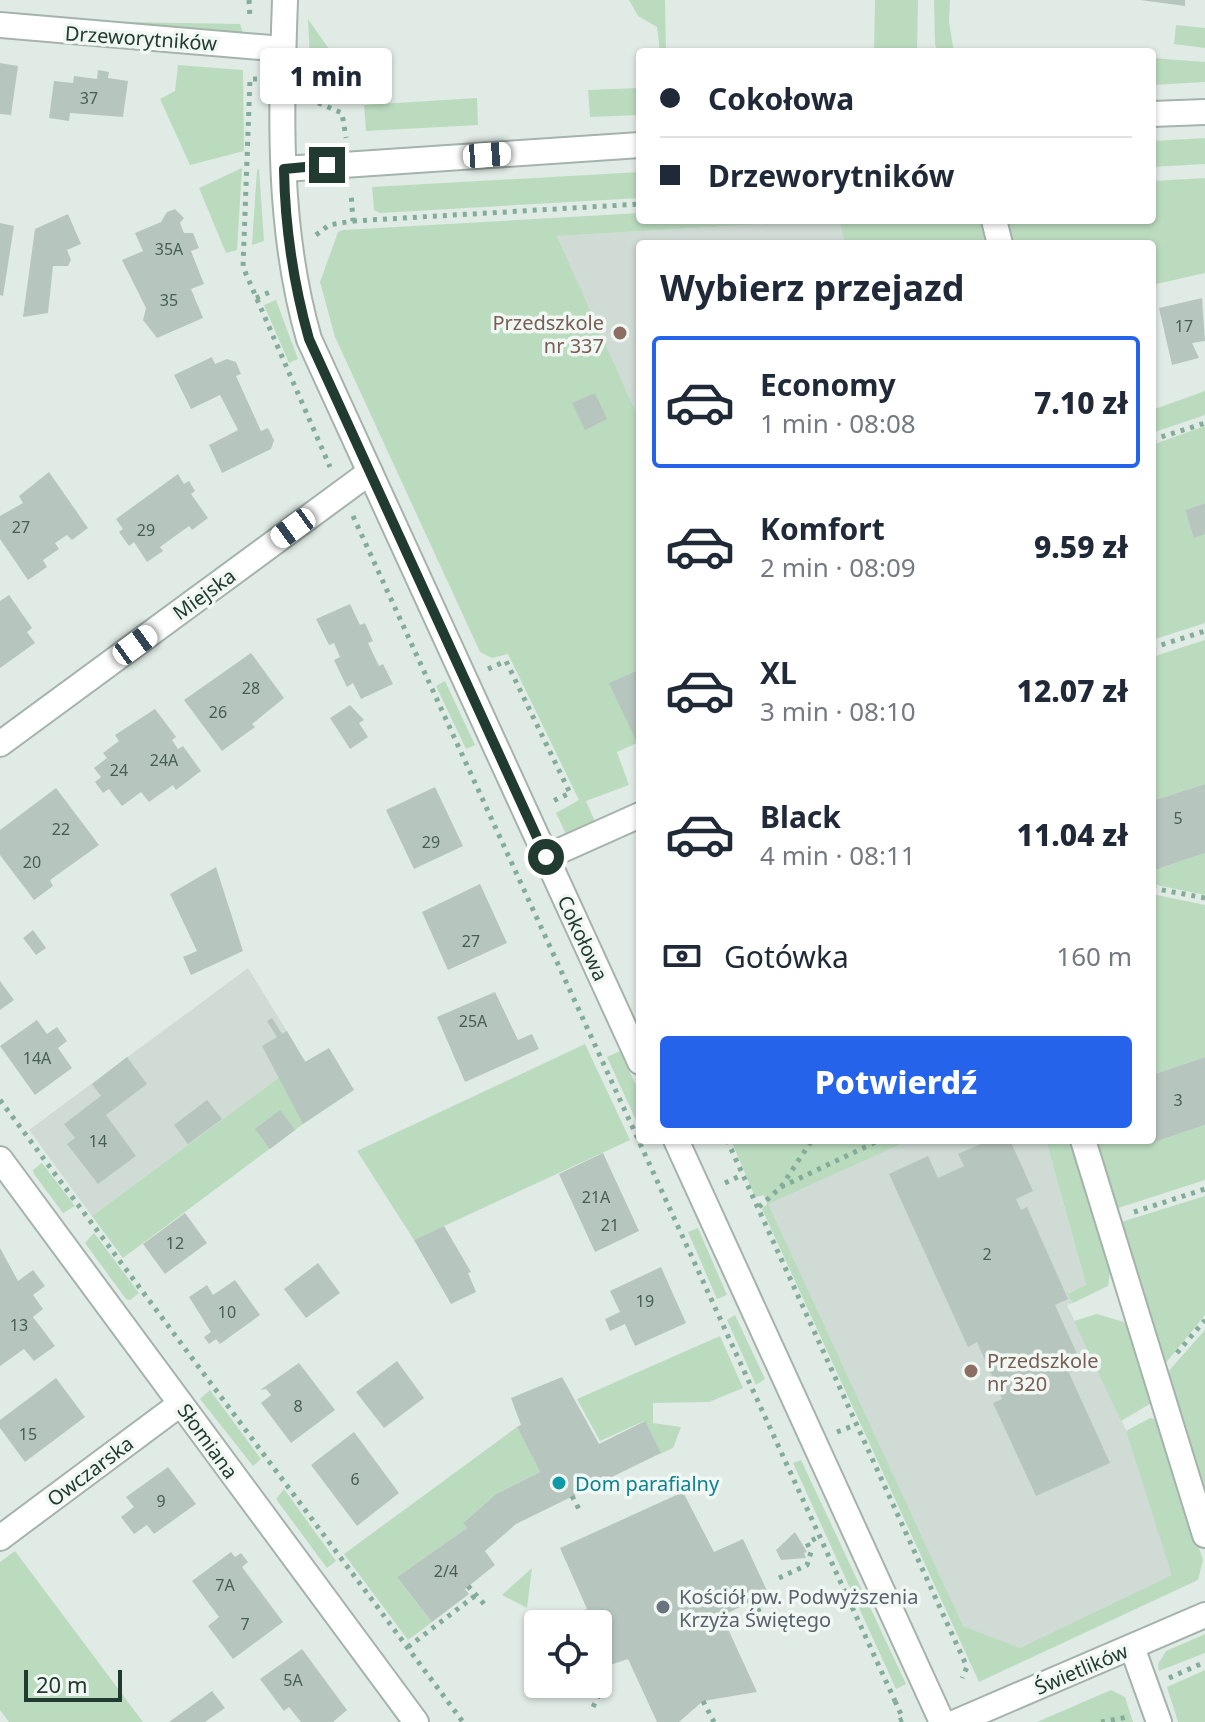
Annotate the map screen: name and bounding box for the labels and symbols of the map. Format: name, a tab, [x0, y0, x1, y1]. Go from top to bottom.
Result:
street label: Drzeworytników	[64, 19, 218, 57]
callout: 1 min	[261, 49, 393, 105]
house number: 37	[80, 87, 98, 109]
car	[462, 141, 512, 169]
route end	[309, 147, 345, 183]
house number: 35A	[155, 238, 184, 260]
house number: 35	[160, 289, 178, 311]
place label: Przedszkole nr 337	[492, 309, 604, 359]
house number: 17	[1175, 315, 1193, 337]
marker: Przedszkole nr 337	[611, 324, 629, 342]
car	[267, 504, 319, 552]
house number: 27	[12, 516, 30, 538]
house number: 29	[137, 519, 155, 541]
street label: Miejska	[167, 562, 241, 626]
car	[109, 621, 161, 669]
house number: 28	[242, 677, 260, 699]
house number: 26	[209, 701, 227, 723]
house number: 24A	[150, 749, 179, 771]
house number: 24	[110, 759, 128, 781]
house number: 5	[1173, 807, 1183, 829]
house number: 22	[52, 818, 70, 840]
house number: 29	[422, 831, 440, 853]
route start	[528, 839, 564, 875]
house number: 20	[23, 851, 41, 873]
street label: Cokołowa	[551, 891, 615, 985]
house number: 27	[462, 930, 480, 952]
house number: 25A	[459, 1010, 488, 1032]
house number: 14A	[23, 1047, 52, 1069]
house number: 3	[1173, 1089, 1183, 1111]
house number: 14	[89, 1130, 107, 1152]
house number: 21A	[582, 1186, 611, 1208]
house number: 21	[601, 1214, 619, 1236]
house number: 12	[166, 1232, 184, 1254]
house number: 2	[982, 1243, 992, 1265]
house number: 19	[636, 1290, 654, 1312]
house number: 10	[218, 1301, 236, 1323]
house number: 13	[10, 1314, 28, 1336]
place label: Przedszkole nr 320	[987, 1347, 1099, 1397]
marker: Przedszkole nr 320	[962, 1362, 980, 1380]
house number: 8	[293, 1395, 303, 1417]
street label: Słomiana	[172, 1398, 244, 1484]
house number: 15	[19, 1423, 37, 1445]
street label: Owczarska	[41, 1430, 139, 1512]
house number: 6	[350, 1468, 360, 1490]
place label: Dom parafialny	[575, 1470, 720, 1497]
marker: Dom parafialny	[550, 1474, 568, 1492]
house number: 9	[156, 1490, 166, 1512]
house number: 2/4	[434, 1560, 458, 1582]
house number: 7A	[215, 1574, 235, 1596]
place label: Kościół pw. Podwyższenia Krzyża Świętego	[679, 1583, 918, 1633]
marker: Kościół pw. Podwyższenia Krzyża Świętego	[654, 1598, 672, 1616]
house number: 7	[240, 1613, 250, 1635]
street label: Świetlików	[1030, 1637, 1132, 1701]
scale bar	[24, 1666, 122, 1702]
house number: 5A	[283, 1669, 303, 1691]

